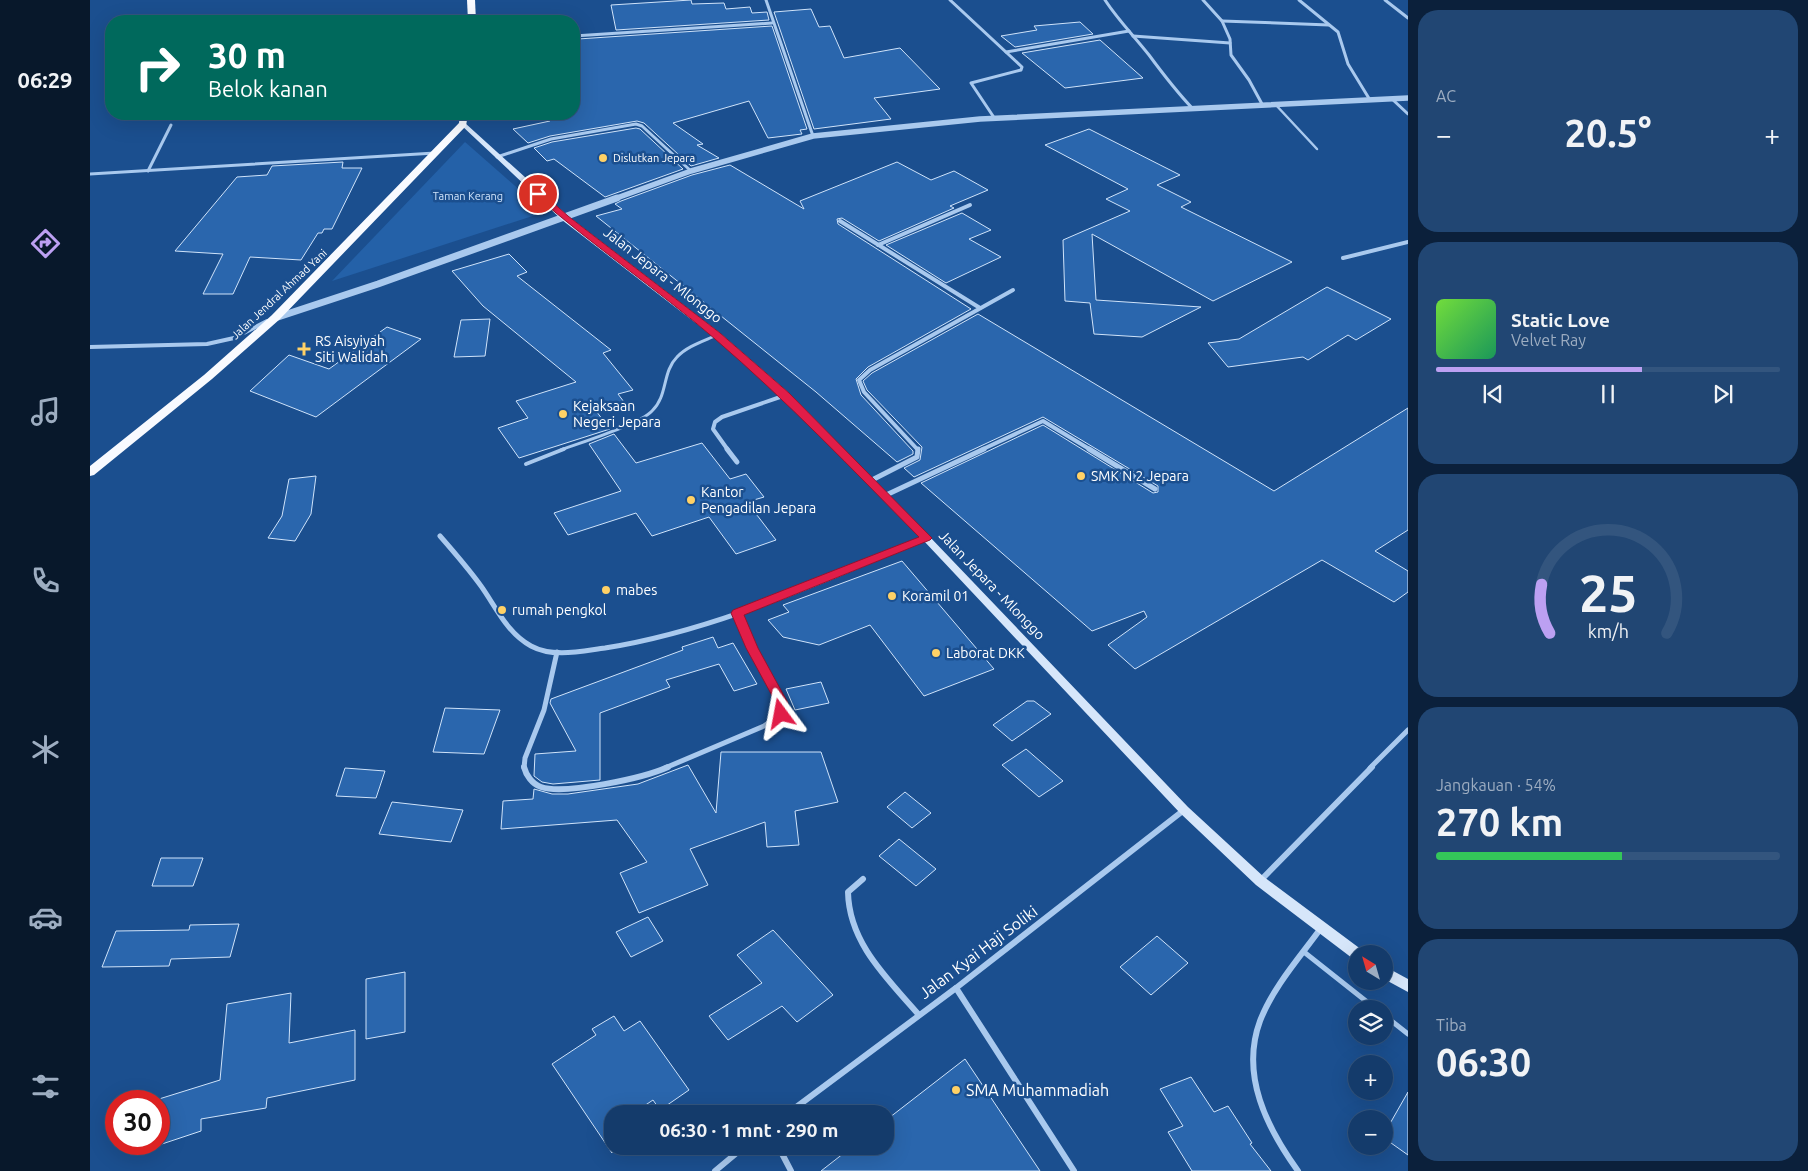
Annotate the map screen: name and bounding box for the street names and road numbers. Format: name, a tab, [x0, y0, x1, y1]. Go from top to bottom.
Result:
street label: Jalan Jepara - Mlonggo	[601, 224, 725, 326]
street label: Jalan Jendral Ahmad Yani	[229, 247, 329, 341]
street label: Jalan Jepara - Mlonggo	[936, 527, 1048, 643]
street label: Jalan Kyai Haji Soliki	[915, 902, 1041, 1002]

